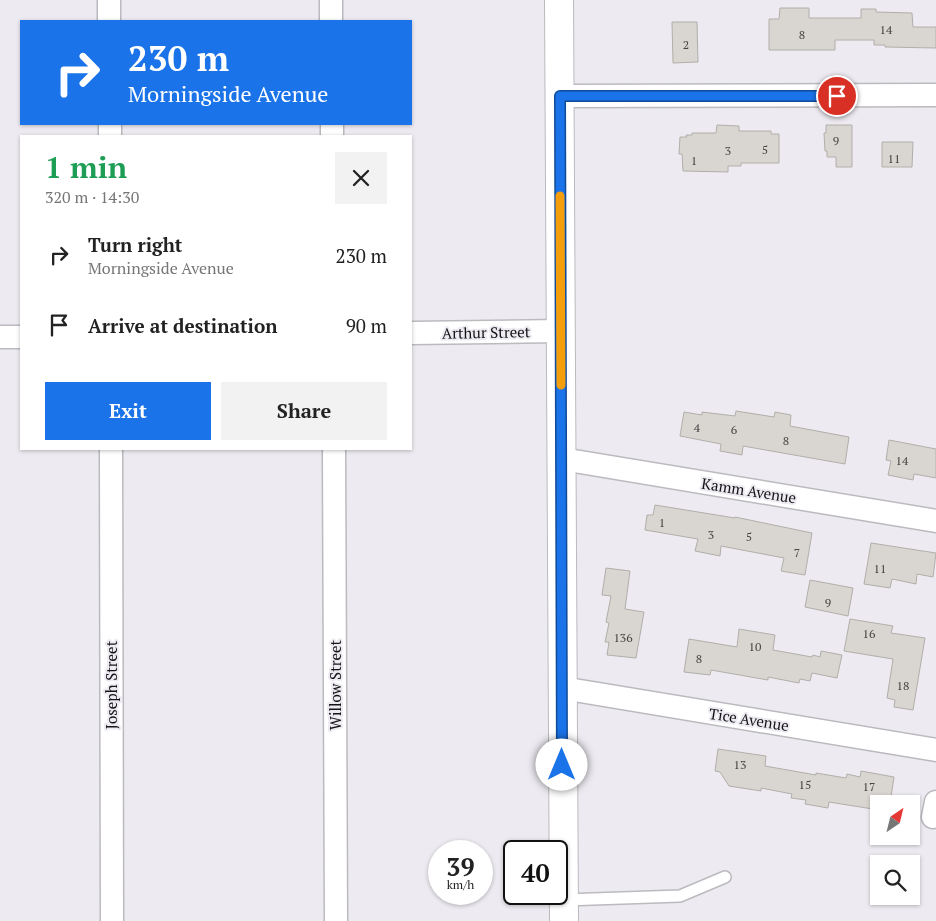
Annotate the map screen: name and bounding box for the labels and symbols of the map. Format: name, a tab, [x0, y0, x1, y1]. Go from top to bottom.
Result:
house number: 14	[880, 22, 893, 37]
house number: 8	[799, 27, 805, 42]
house number: 2	[683, 37, 689, 52]
pin	[816, 75, 858, 117]
house number: 9	[833, 133, 839, 148]
house number: 5	[762, 142, 768, 157]
house number: 3	[725, 143, 731, 158]
house number: 11	[888, 151, 900, 166]
house number: 1	[691, 153, 697, 168]
street label: Arthur Street	[442, 321, 531, 343]
house number: 4	[694, 420, 701, 435]
house number: 6	[731, 422, 738, 437]
house number: 8	[783, 433, 789, 448]
house number: 14	[896, 453, 909, 468]
street label: Kamm Avenue	[700, 473, 798, 507]
house number: 1	[659, 515, 665, 530]
house number: 3	[708, 527, 714, 542]
house number: 5	[746, 529, 752, 544]
house number: 7	[794, 545, 800, 560]
house number: 11	[874, 561, 886, 576]
house number: 9	[825, 595, 831, 610]
house number: 16	[863, 626, 876, 641]
house number: 136	[613, 630, 633, 645]
street label: Willow Street	[325, 639, 345, 730]
house number: 10	[749, 639, 761, 654]
street label: Joseph Street	[101, 640, 121, 729]
house number: 8	[696, 651, 702, 666]
house number: 18	[897, 678, 909, 693]
street label: Tice Avenue	[708, 703, 790, 735]
position arrow	[535, 738, 587, 790]
house number: 13	[734, 757, 746, 772]
house number: 15	[799, 777, 811, 792]
house number: 17	[863, 779, 875, 794]
north arrow	[870, 795, 920, 845]
speed limit sign: 40	[503, 840, 568, 905]

